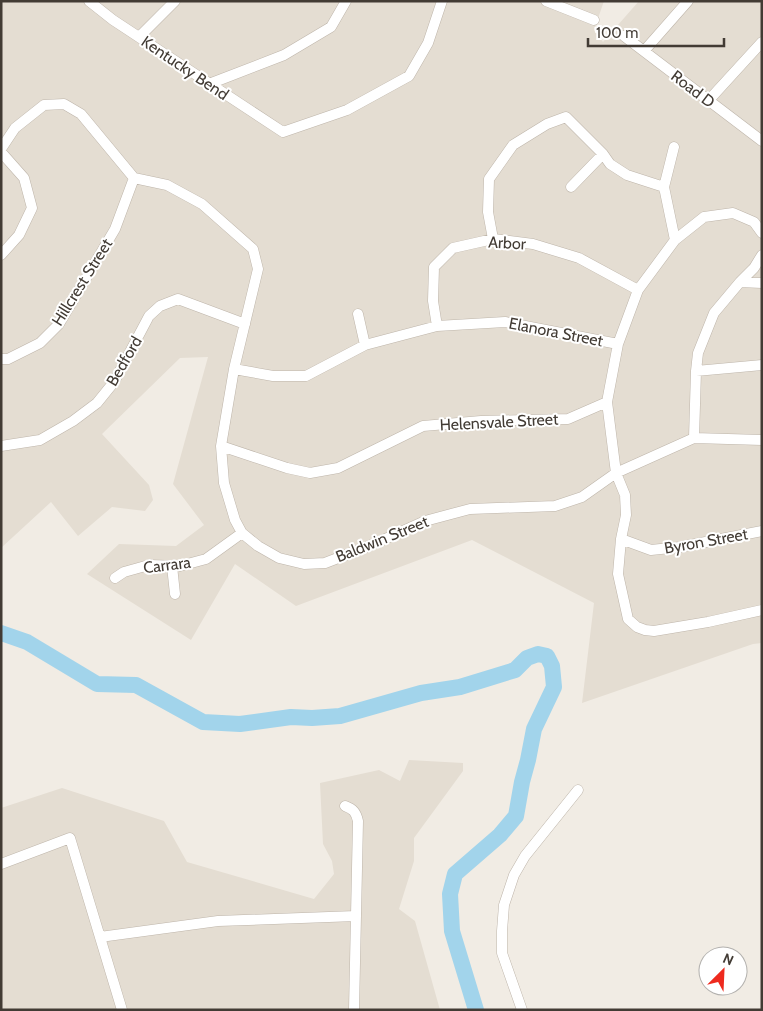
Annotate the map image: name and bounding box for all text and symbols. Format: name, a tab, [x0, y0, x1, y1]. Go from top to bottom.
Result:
scale bar	[588, 15, 724, 47]
text: 100 m	[596, 24, 638, 42]
street label: Kentucky Bend	[138, 32, 232, 104]
street label: Road D	[667, 66, 719, 112]
street label: Arbor	[488, 233, 527, 254]
street label: Hillcrest Street	[48, 234, 117, 329]
street label: Elanora Street	[507, 314, 605, 351]
street label: Bedford	[102, 333, 146, 389]
street label: Helensvale Street	[439, 409, 559, 435]
street label: Baldwin Street	[333, 512, 432, 566]
street label: Byron Street	[663, 524, 750, 558]
street label: Carrara	[142, 553, 192, 577]
north arrow	[698, 946, 748, 996]
text: N	[720, 949, 736, 969]

